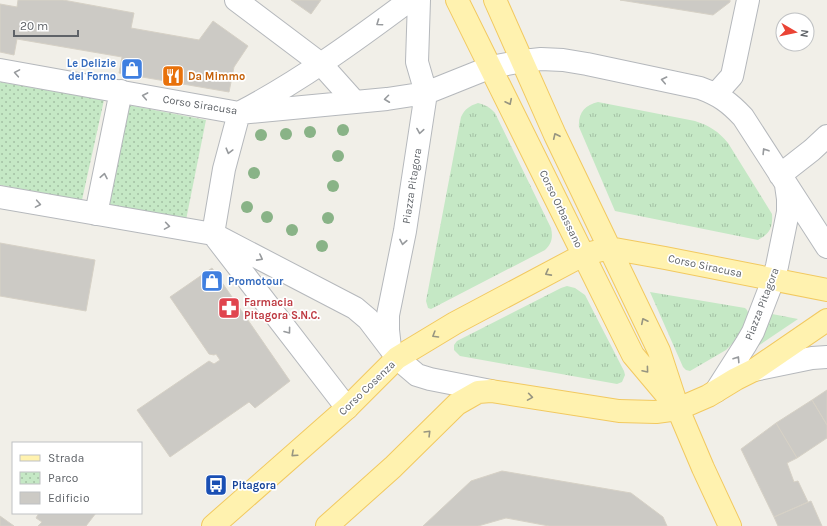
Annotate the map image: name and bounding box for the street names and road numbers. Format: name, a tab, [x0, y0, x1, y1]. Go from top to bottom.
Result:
street label: Corso Siracusa	[162, 93, 238, 117]
street label: Piazza Pitagora	[400, 147, 424, 225]
street label: Corso Orbassano	[537, 168, 585, 250]
street label: Corso Siracusa	[667, 252, 743, 280]
street label: Piazza Pitagora	[742, 266, 782, 342]
street label: Corso Cosenza	[336, 358, 398, 418]

